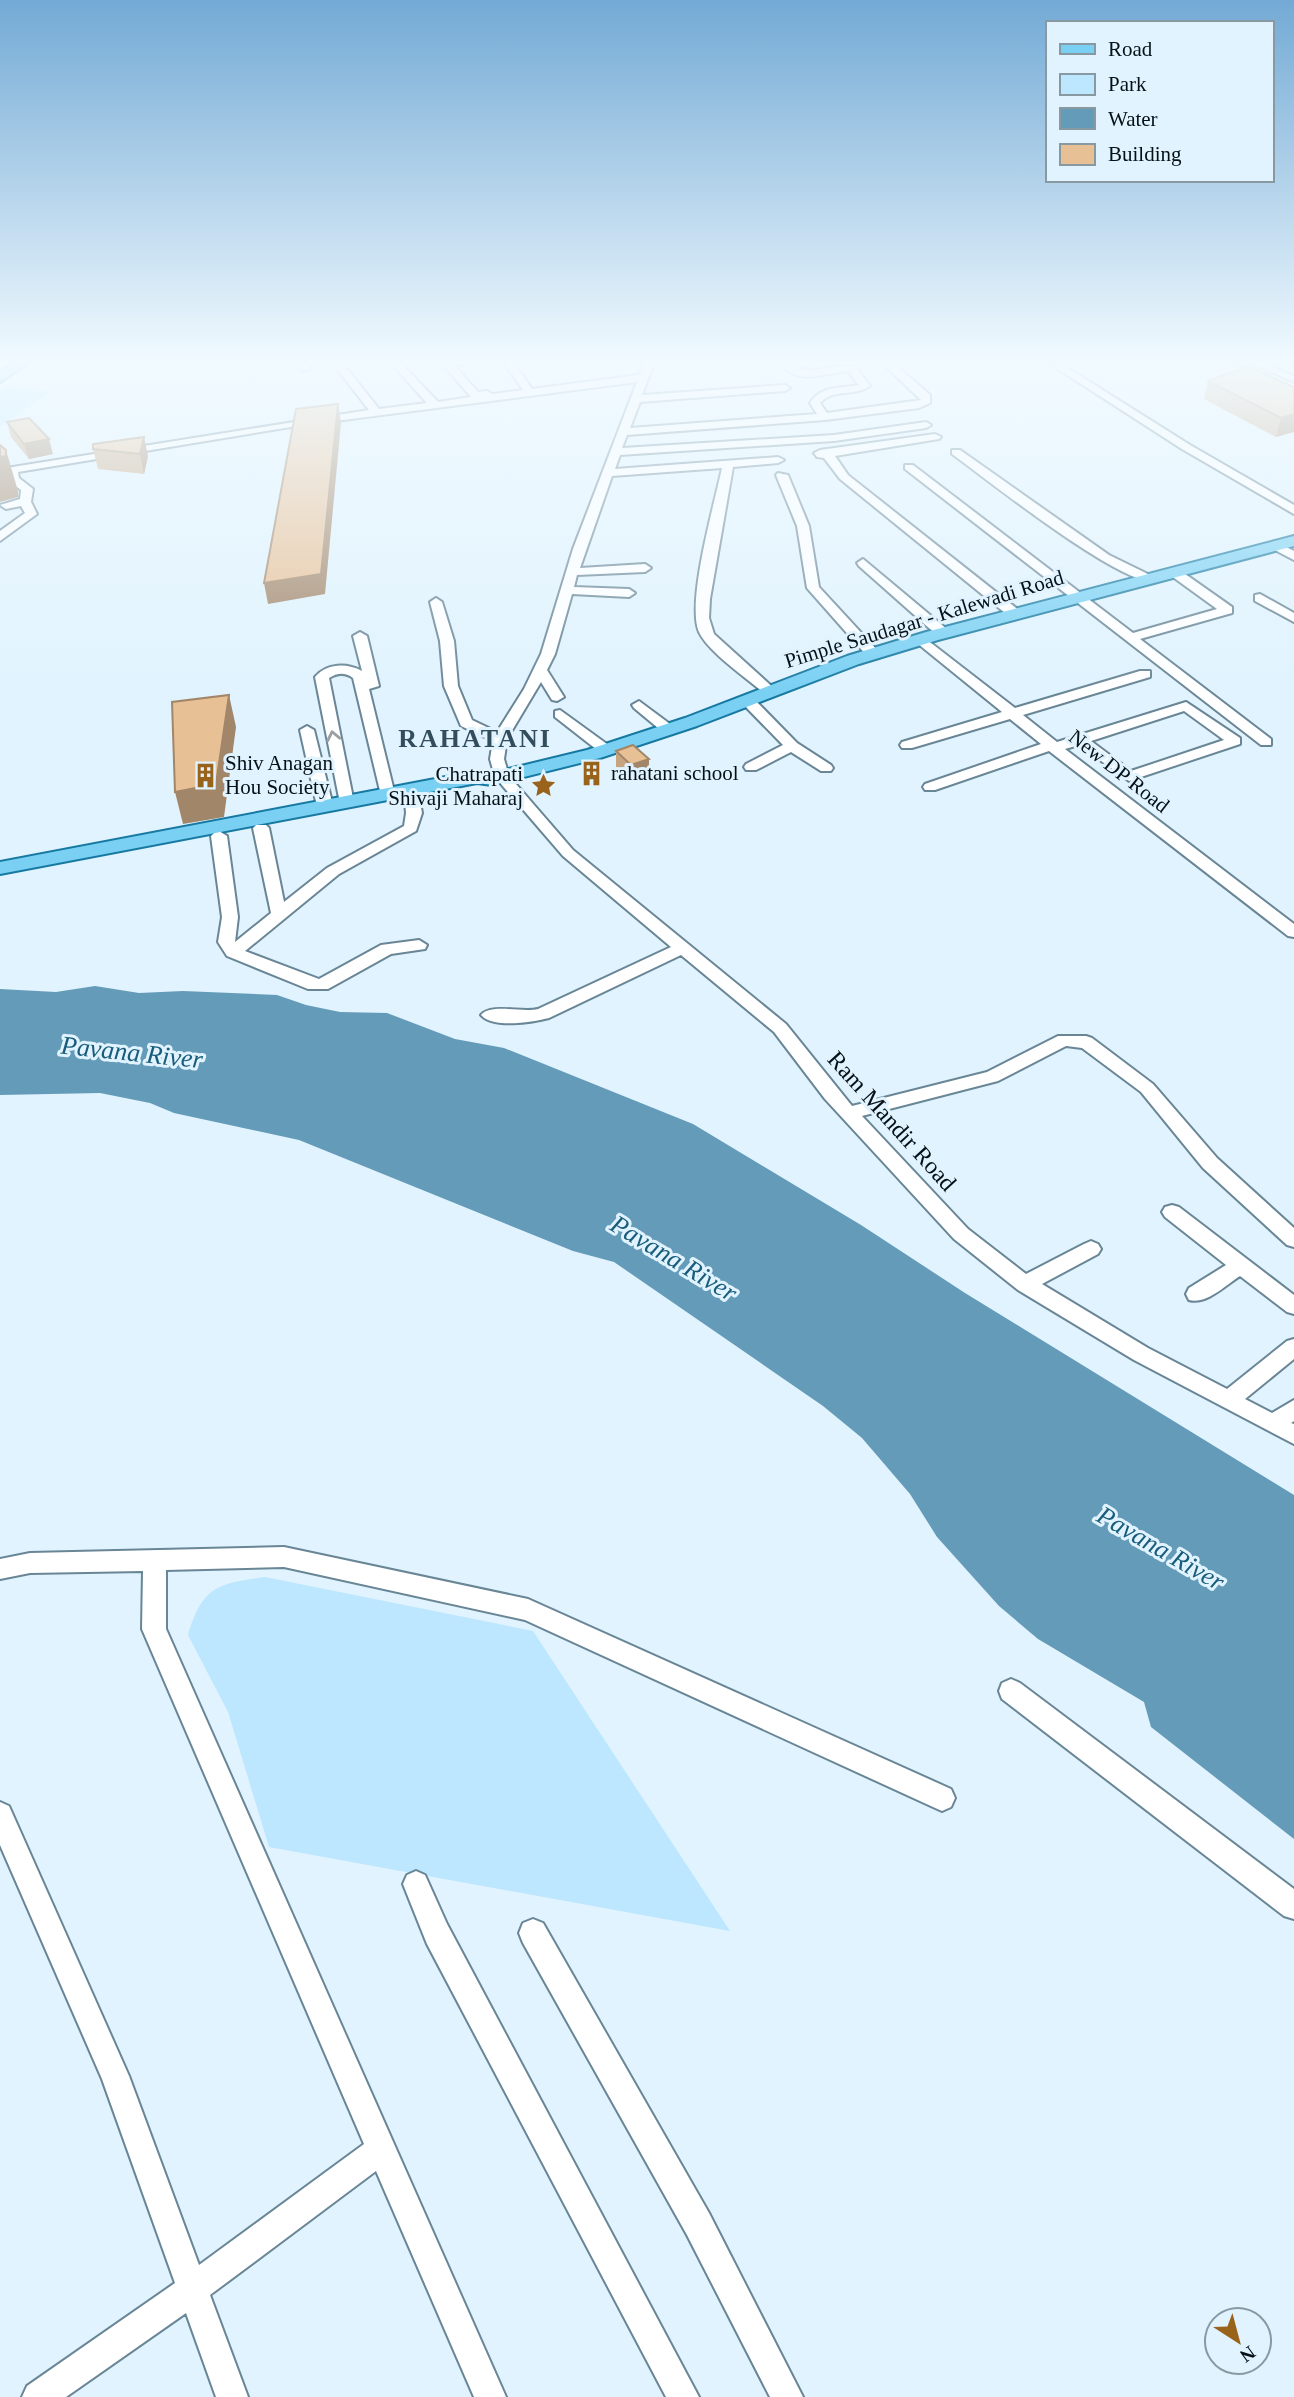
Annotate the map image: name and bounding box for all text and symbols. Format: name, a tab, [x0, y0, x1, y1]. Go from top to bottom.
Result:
legend	[1046, 21, 1273, 182]
text: Road	[1108, 37, 1153, 61]
text: Park	[1108, 72, 1147, 96]
text: Water	[1108, 107, 1158, 131]
text: Building	[1108, 142, 1182, 166]
street label: Pimple Saudagar - Kalewadi Road	[782, 565, 1067, 673]
district label: RAHATANI	[398, 724, 552, 753]
street label: New DP Road	[1064, 724, 1174, 818]
one-way arrow	[327, 730, 342, 742]
place label: Shiv Anagan Hou Society	[225, 751, 333, 799]
building icon: rahatani school	[577, 759, 605, 787]
building icon: Shiv Anagan Hou Society	[191, 761, 219, 789]
place label: rahatani school	[611, 761, 739, 785]
place label: Chatrapati Shivaji Maharaj	[388, 762, 523, 810]
place icon: Chatrapati Shivaji Maharaj	[529, 772, 557, 800]
water label: Pavana River	[59, 1031, 205, 1074]
street label: Ram Mandir Road	[823, 1046, 961, 1196]
water label: Pavana River	[604, 1209, 743, 1308]
water label: Pavana River	[1091, 1500, 1230, 1597]
north arrow	[1203, 2306, 1273, 2376]
text: N	[1236, 2342, 1259, 2367]

